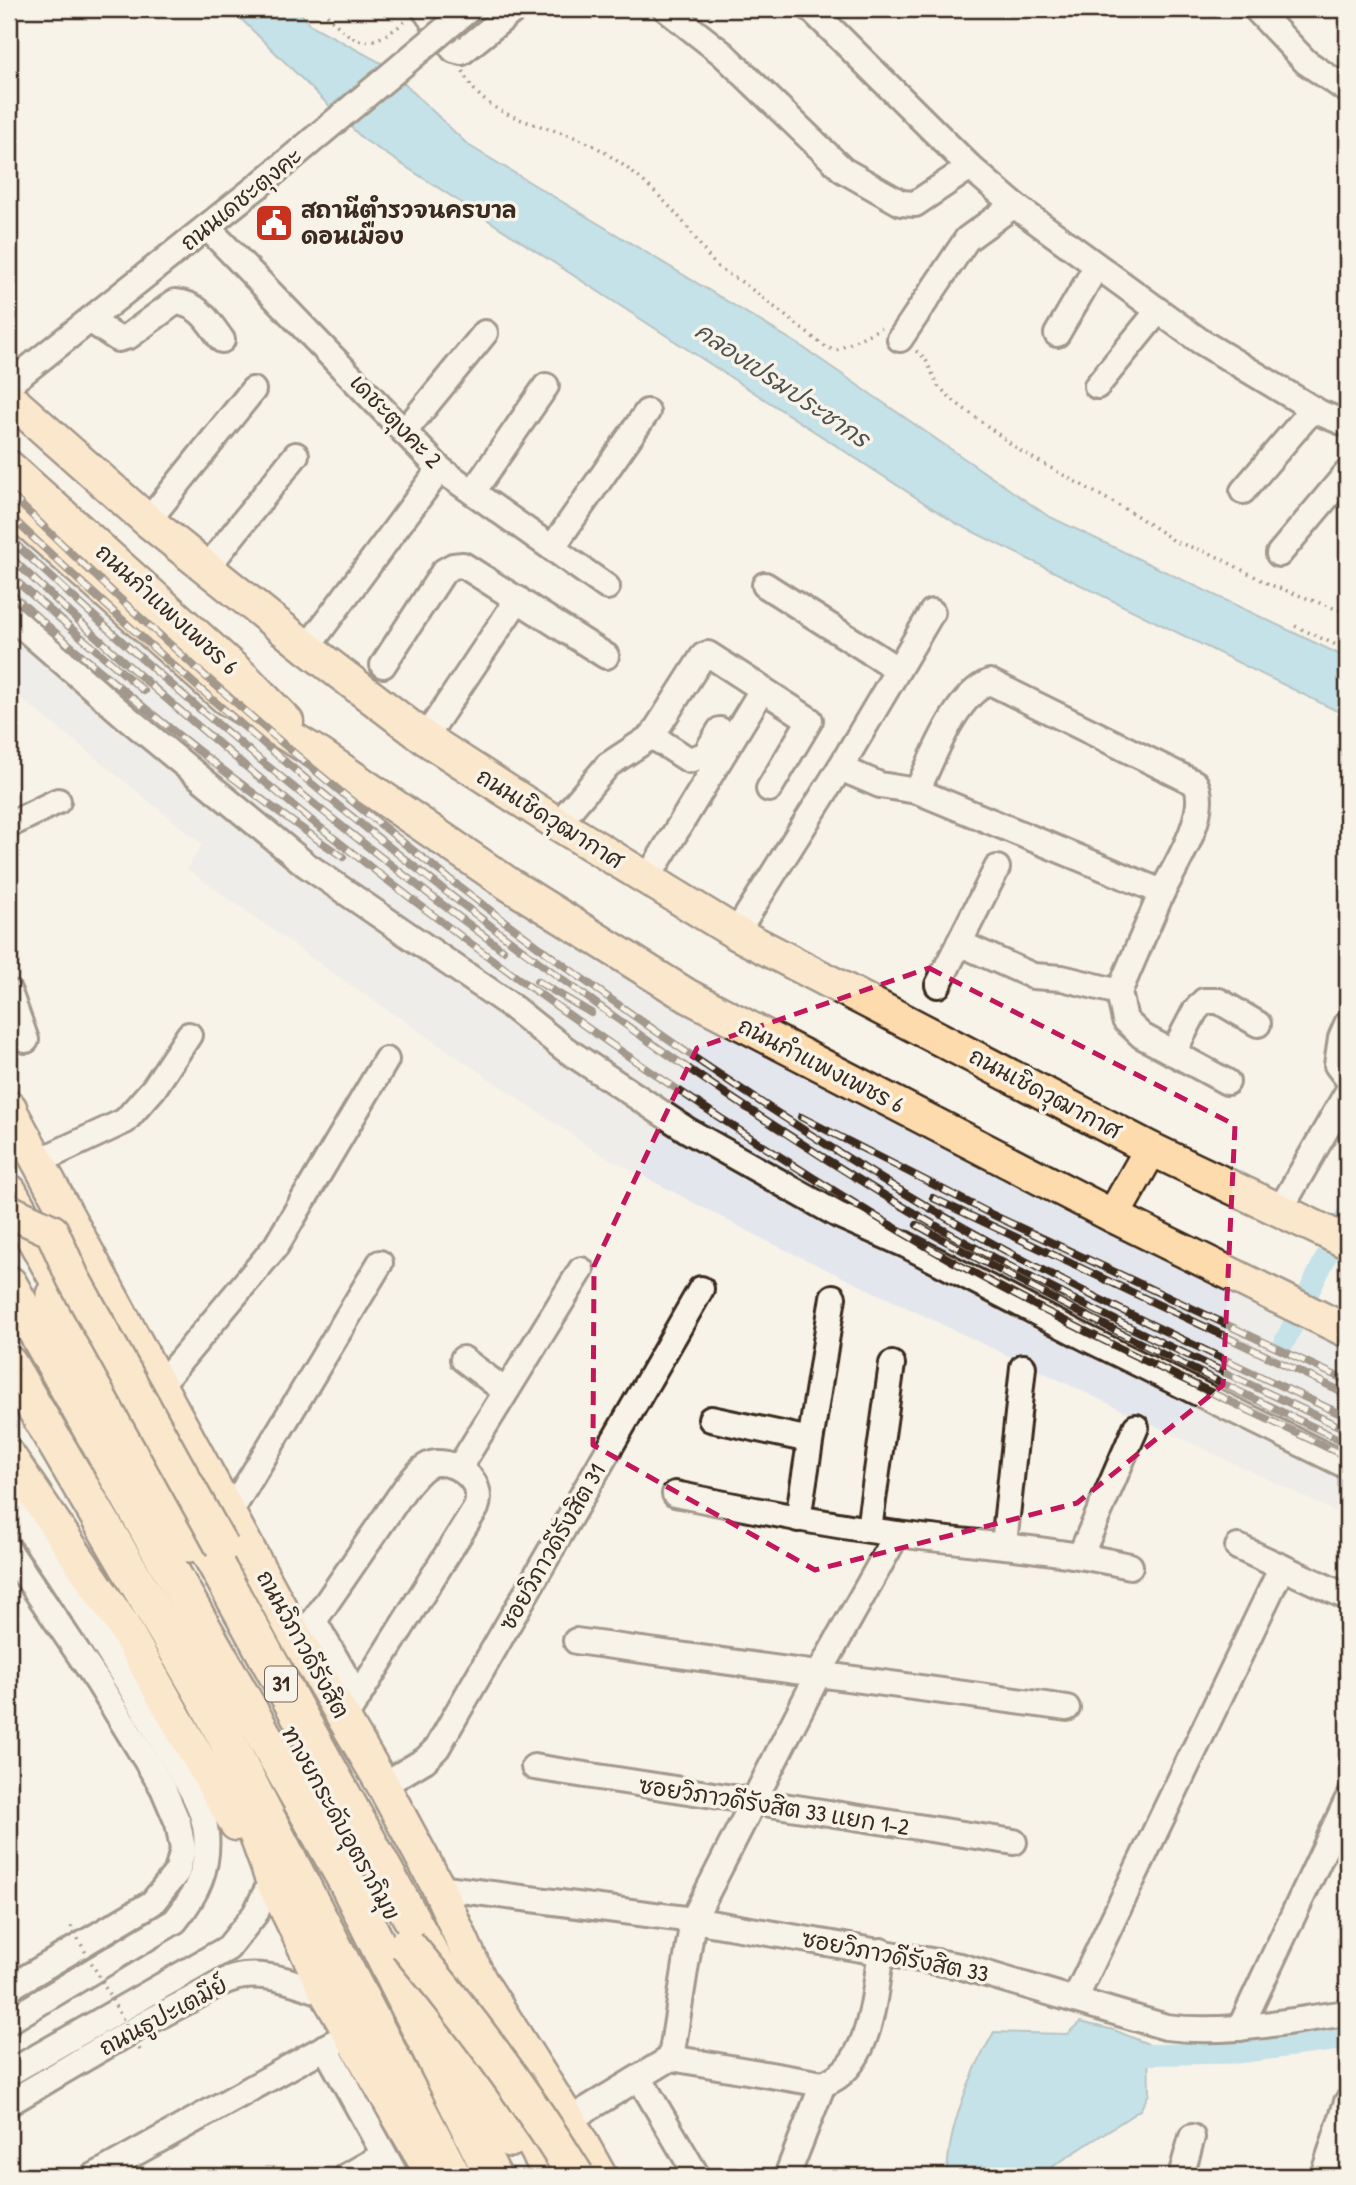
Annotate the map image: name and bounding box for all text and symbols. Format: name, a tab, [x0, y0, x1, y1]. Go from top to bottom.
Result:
street label: ถนนเดชะตุงคะ	[173, 140, 310, 260]
place label: สถานีตำรวจนครบาล ดอนเมือง	[301, 194, 517, 251]
public building icon: สถานีตำรวจนครบาล ดอนเมือง	[253, 202, 295, 244]
water label: คลองเปรมประชากร	[689, 314, 878, 456]
street label: เดชะตุงคะ 2	[342, 367, 449, 477]
street label: ถนนกำแพงเพชร 6	[89, 536, 245, 681]
street label: ถนนเชิดวุฒากาศ	[469, 760, 631, 878]
street label: ถนนกำแพงเพชร 6	[733, 1009, 909, 1120]
street label: ถนนเชิดวุฒากาศ	[963, 1040, 1128, 1149]
street label: ซอยวิภาวดีรังสิต 31	[491, 1458, 612, 1636]
street label: ถนนวิภาวดีรังสิต	[250, 1564, 357, 1724]
road number: 31	[265, 1666, 297, 1702]
street label: ทางยกระดับอุตราภิมุข	[272, 1720, 408, 1927]
street label: ซอยวิภาวดีรังสิต 33 แยก 1-2	[637, 1769, 912, 1842]
street label: ซอยวิภาวดีรังสิต 33	[799, 1922, 991, 1989]
street label: ถนนธูปะเตมีย์	[93, 1969, 234, 2065]

